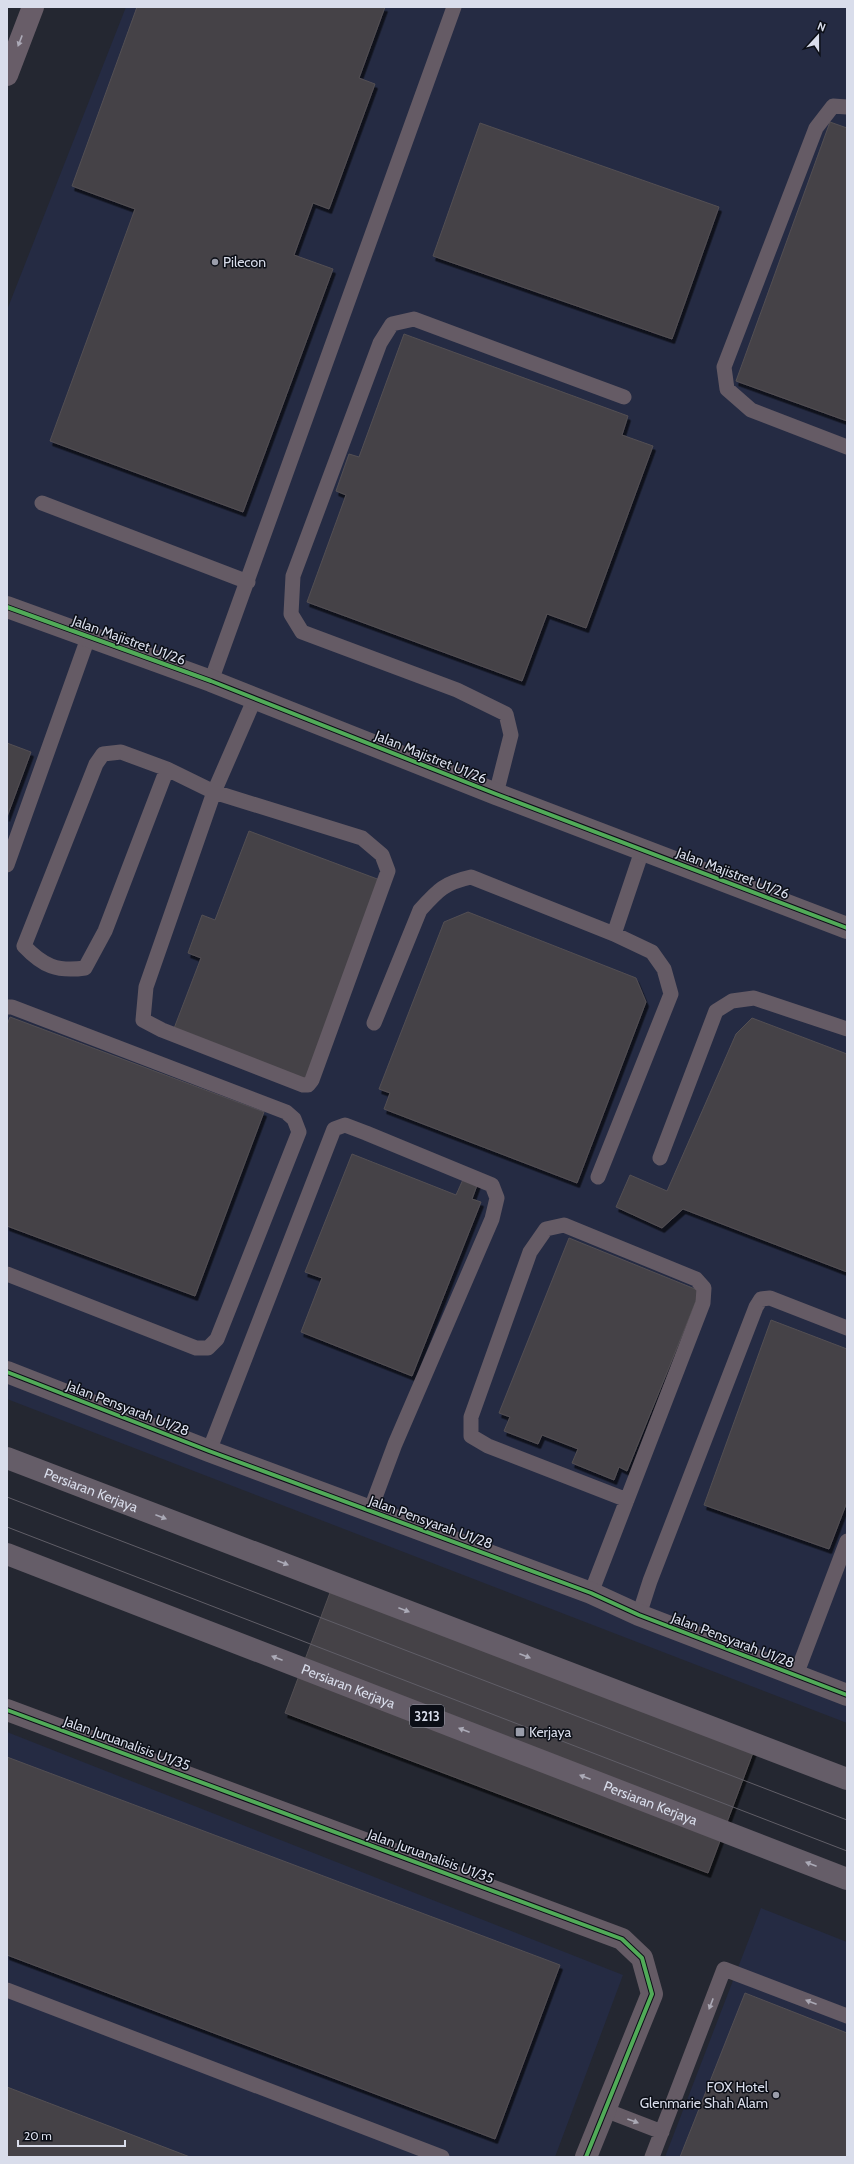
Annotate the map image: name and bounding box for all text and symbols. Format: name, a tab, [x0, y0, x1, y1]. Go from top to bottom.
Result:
north arrow	[798, 16, 838, 56]
text: N	[815, 19, 828, 35]
one-way arrow	[16, 35, 22, 47]
place label: Pilecon	[223, 253, 266, 271]
marker: Pilecon	[210, 257, 220, 267]
street label: Jalan Majistret U1/26	[69, 611, 188, 669]
street label: Jalan Majistret U1/26	[371, 726, 490, 788]
street label: Jalan Majistret U1/26	[673, 843, 792, 903]
street label: Jalan Pensyarah U1/28	[63, 1376, 192, 1440]
street label: Persiaran Kerjaya	[42, 1464, 141, 1516]
street label: Jalan Pensyarah U1/28	[366, 1491, 495, 1553]
one-way arrow	[156, 1515, 168, 1521]
one-way arrow	[277, 1561, 289, 1567]
one-way arrow	[398, 1607, 410, 1613]
street label: Jalan Pensyarah U1/28	[668, 1608, 797, 1672]
one-way arrow	[520, 1654, 532, 1660]
one-way arrow	[271, 1655, 283, 1661]
street label: Persiaran Kerjaya	[299, 1660, 398, 1712]
road number: 3213	[410, 1705, 444, 1727]
street label: Jalan Juruanalisis U1/35	[60, 1711, 193, 1774]
place label: Kerjaya	[529, 1723, 571, 1741]
marker: Kerjaya	[514, 1726, 526, 1738]
one-way arrow	[457, 1727, 469, 1733]
one-way arrow	[578, 1774, 590, 1780]
street label: Persiaran Kerjaya	[601, 1777, 700, 1829]
street label: Jalan Juruanalisis U1/35	[364, 1824, 497, 1887]
one-way arrow	[804, 1861, 816, 1867]
one-way arrow	[707, 1998, 713, 2010]
one-way arrow	[804, 1998, 816, 2004]
place label: FOX Hotel Glenmarie Shah Alam	[640, 2078, 769, 2112]
marker: FOX Hotel Glenmarie Shah Alam	[771, 2090, 781, 2100]
one-way arrow	[628, 2118, 640, 2124]
scale bar	[18, 2122, 125, 2148]
text: 20 m	[24, 2128, 52, 2143]

